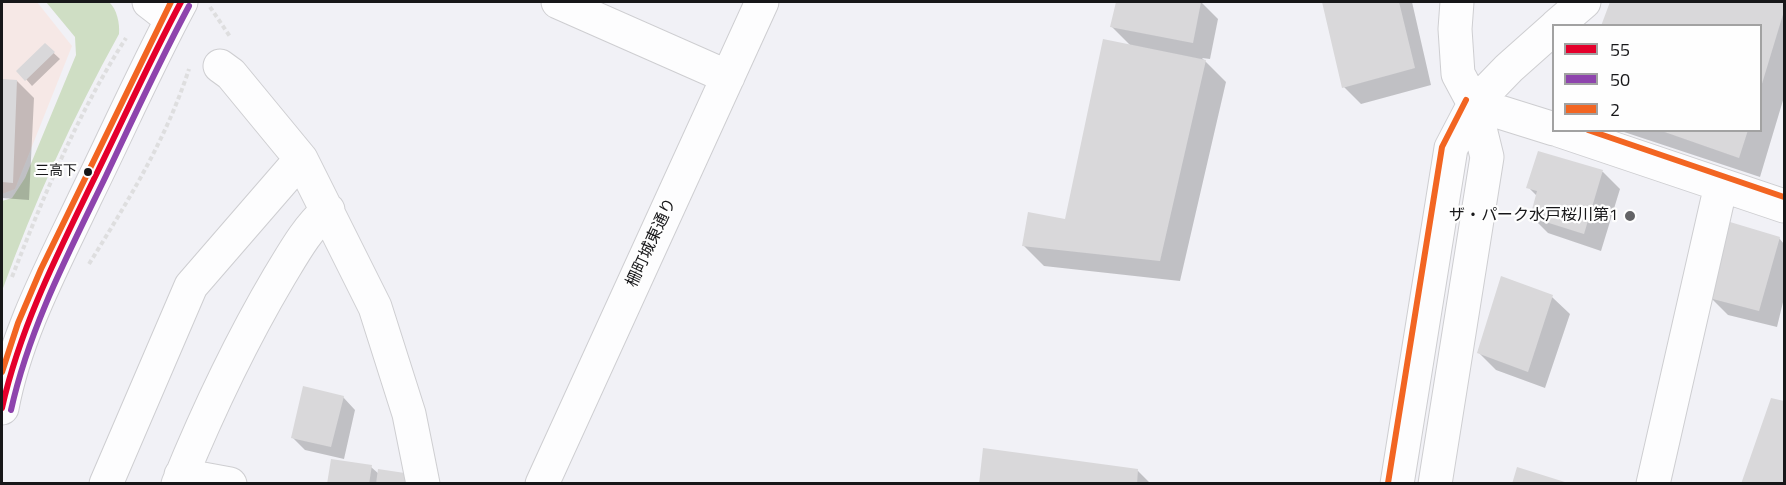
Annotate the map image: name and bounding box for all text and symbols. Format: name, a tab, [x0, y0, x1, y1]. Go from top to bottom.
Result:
legend	[1552, 24, 1762, 132]
text: 55	[1610, 36, 1630, 63]
text: 50	[1610, 66, 1630, 93]
text: 2	[1610, 96, 1620, 123]
place label: 三高下	[35, 164, 77, 180]
marker: 三高下	[82, 166, 94, 178]
street label: 柵町城東通り	[623, 195, 681, 291]
place label: ザ・パーク水戸桜川第1	[1449, 206, 1618, 226]
marker: ザ・パーク水戸桜川第1	[1623, 209, 1637, 223]

